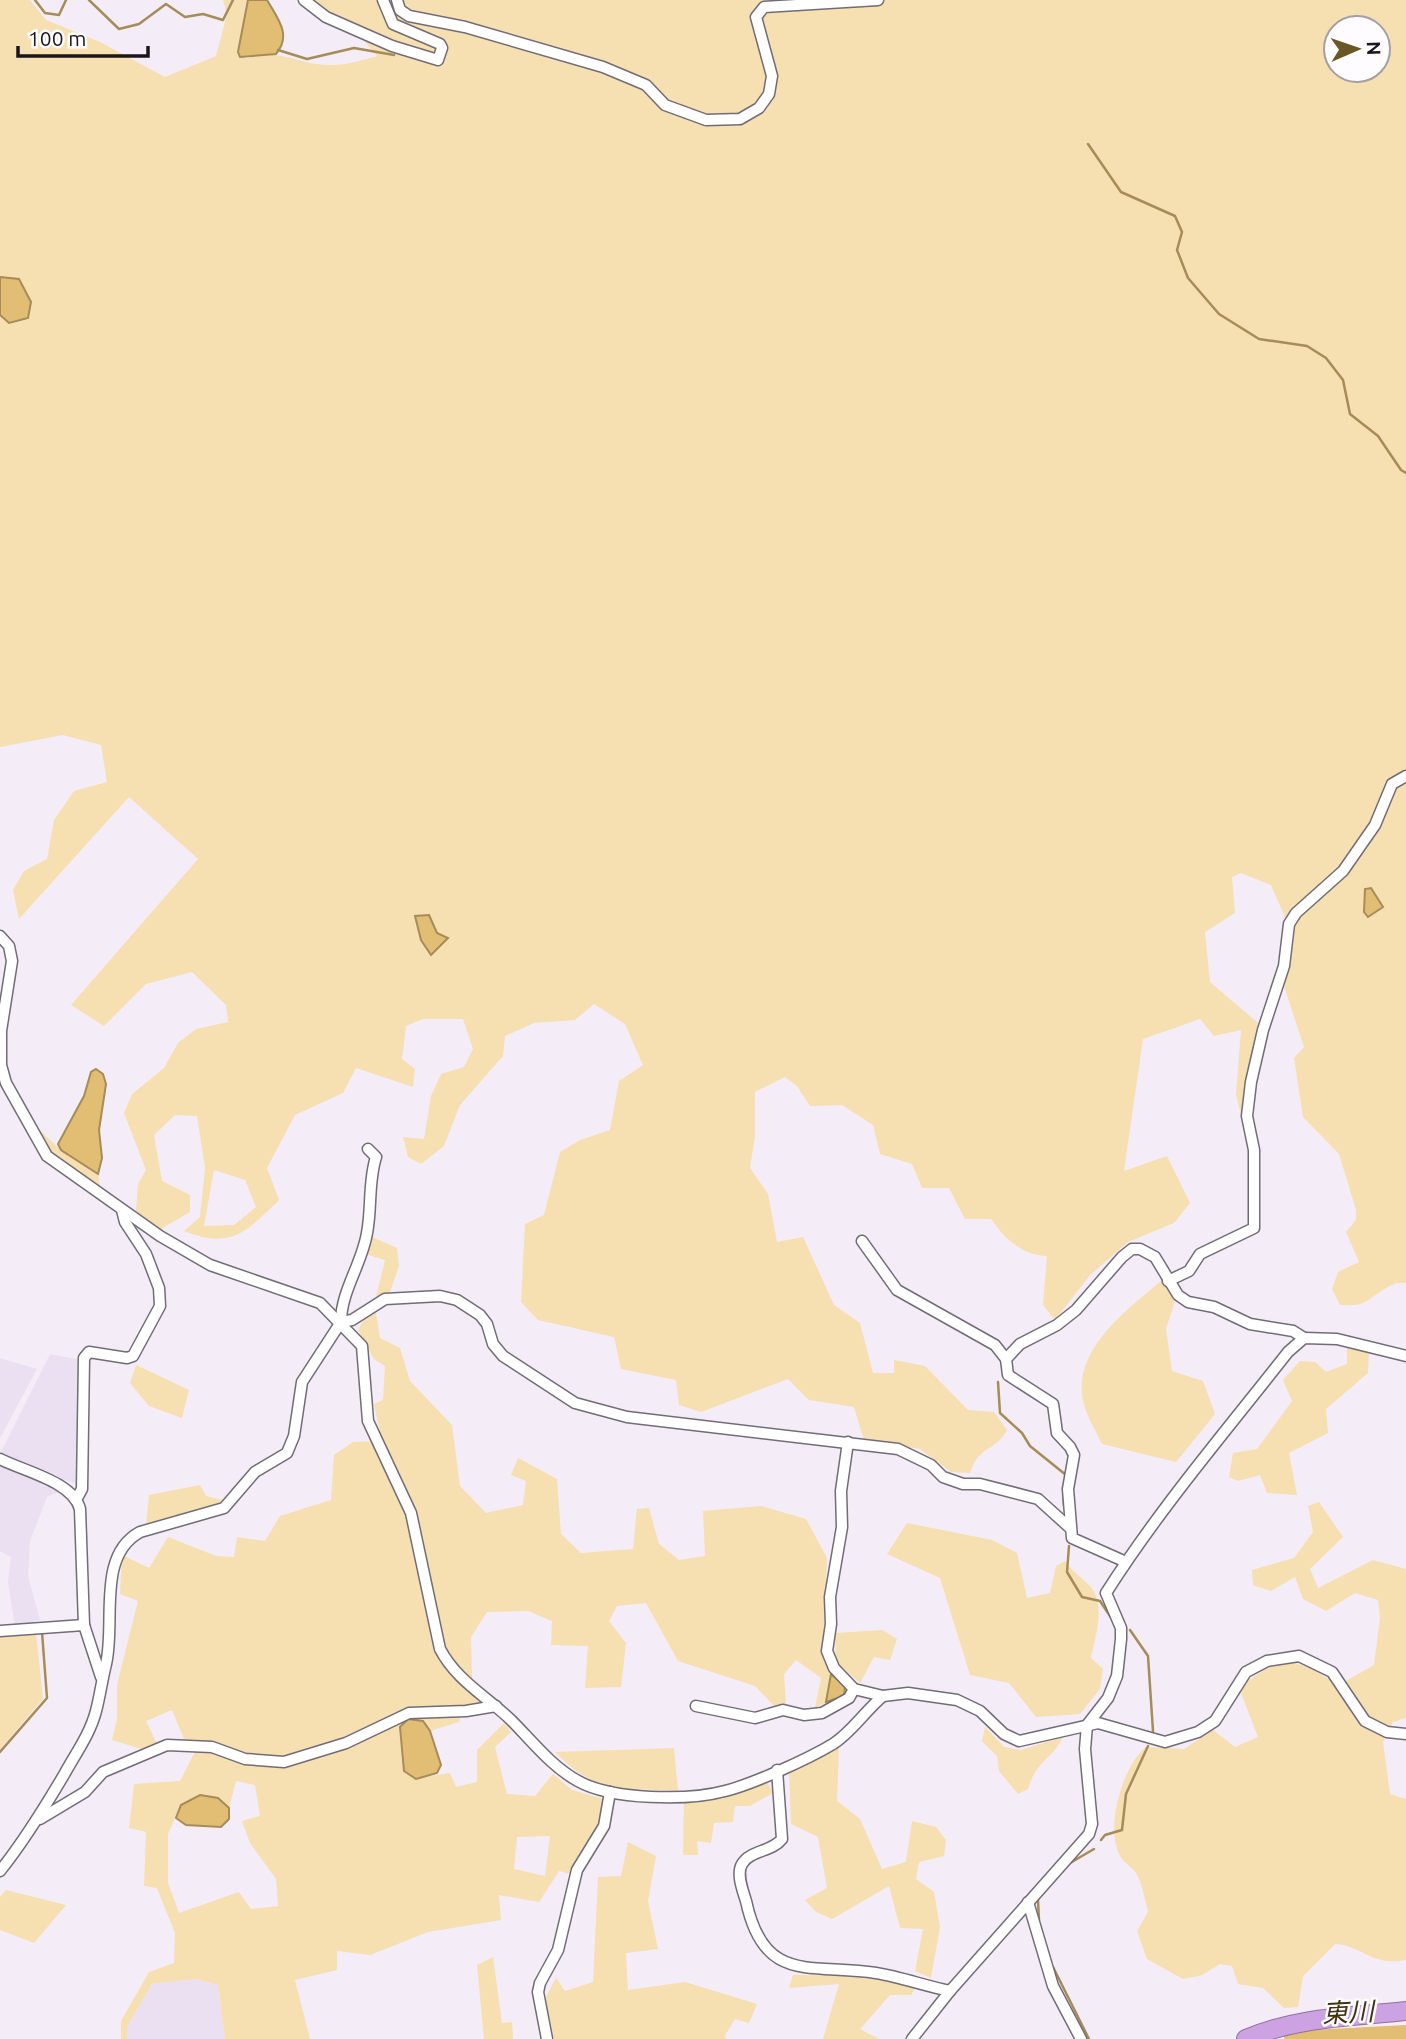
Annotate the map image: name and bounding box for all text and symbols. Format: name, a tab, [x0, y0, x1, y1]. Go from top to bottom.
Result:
scale bar	[18, 14, 147, 58]
north arrow	[1322, 14, 1392, 84]
text: 100 m	[28, 26, 86, 50]
text: N	[1363, 41, 1385, 56]
water label: 東川	[1321, 1996, 1378, 2028]

